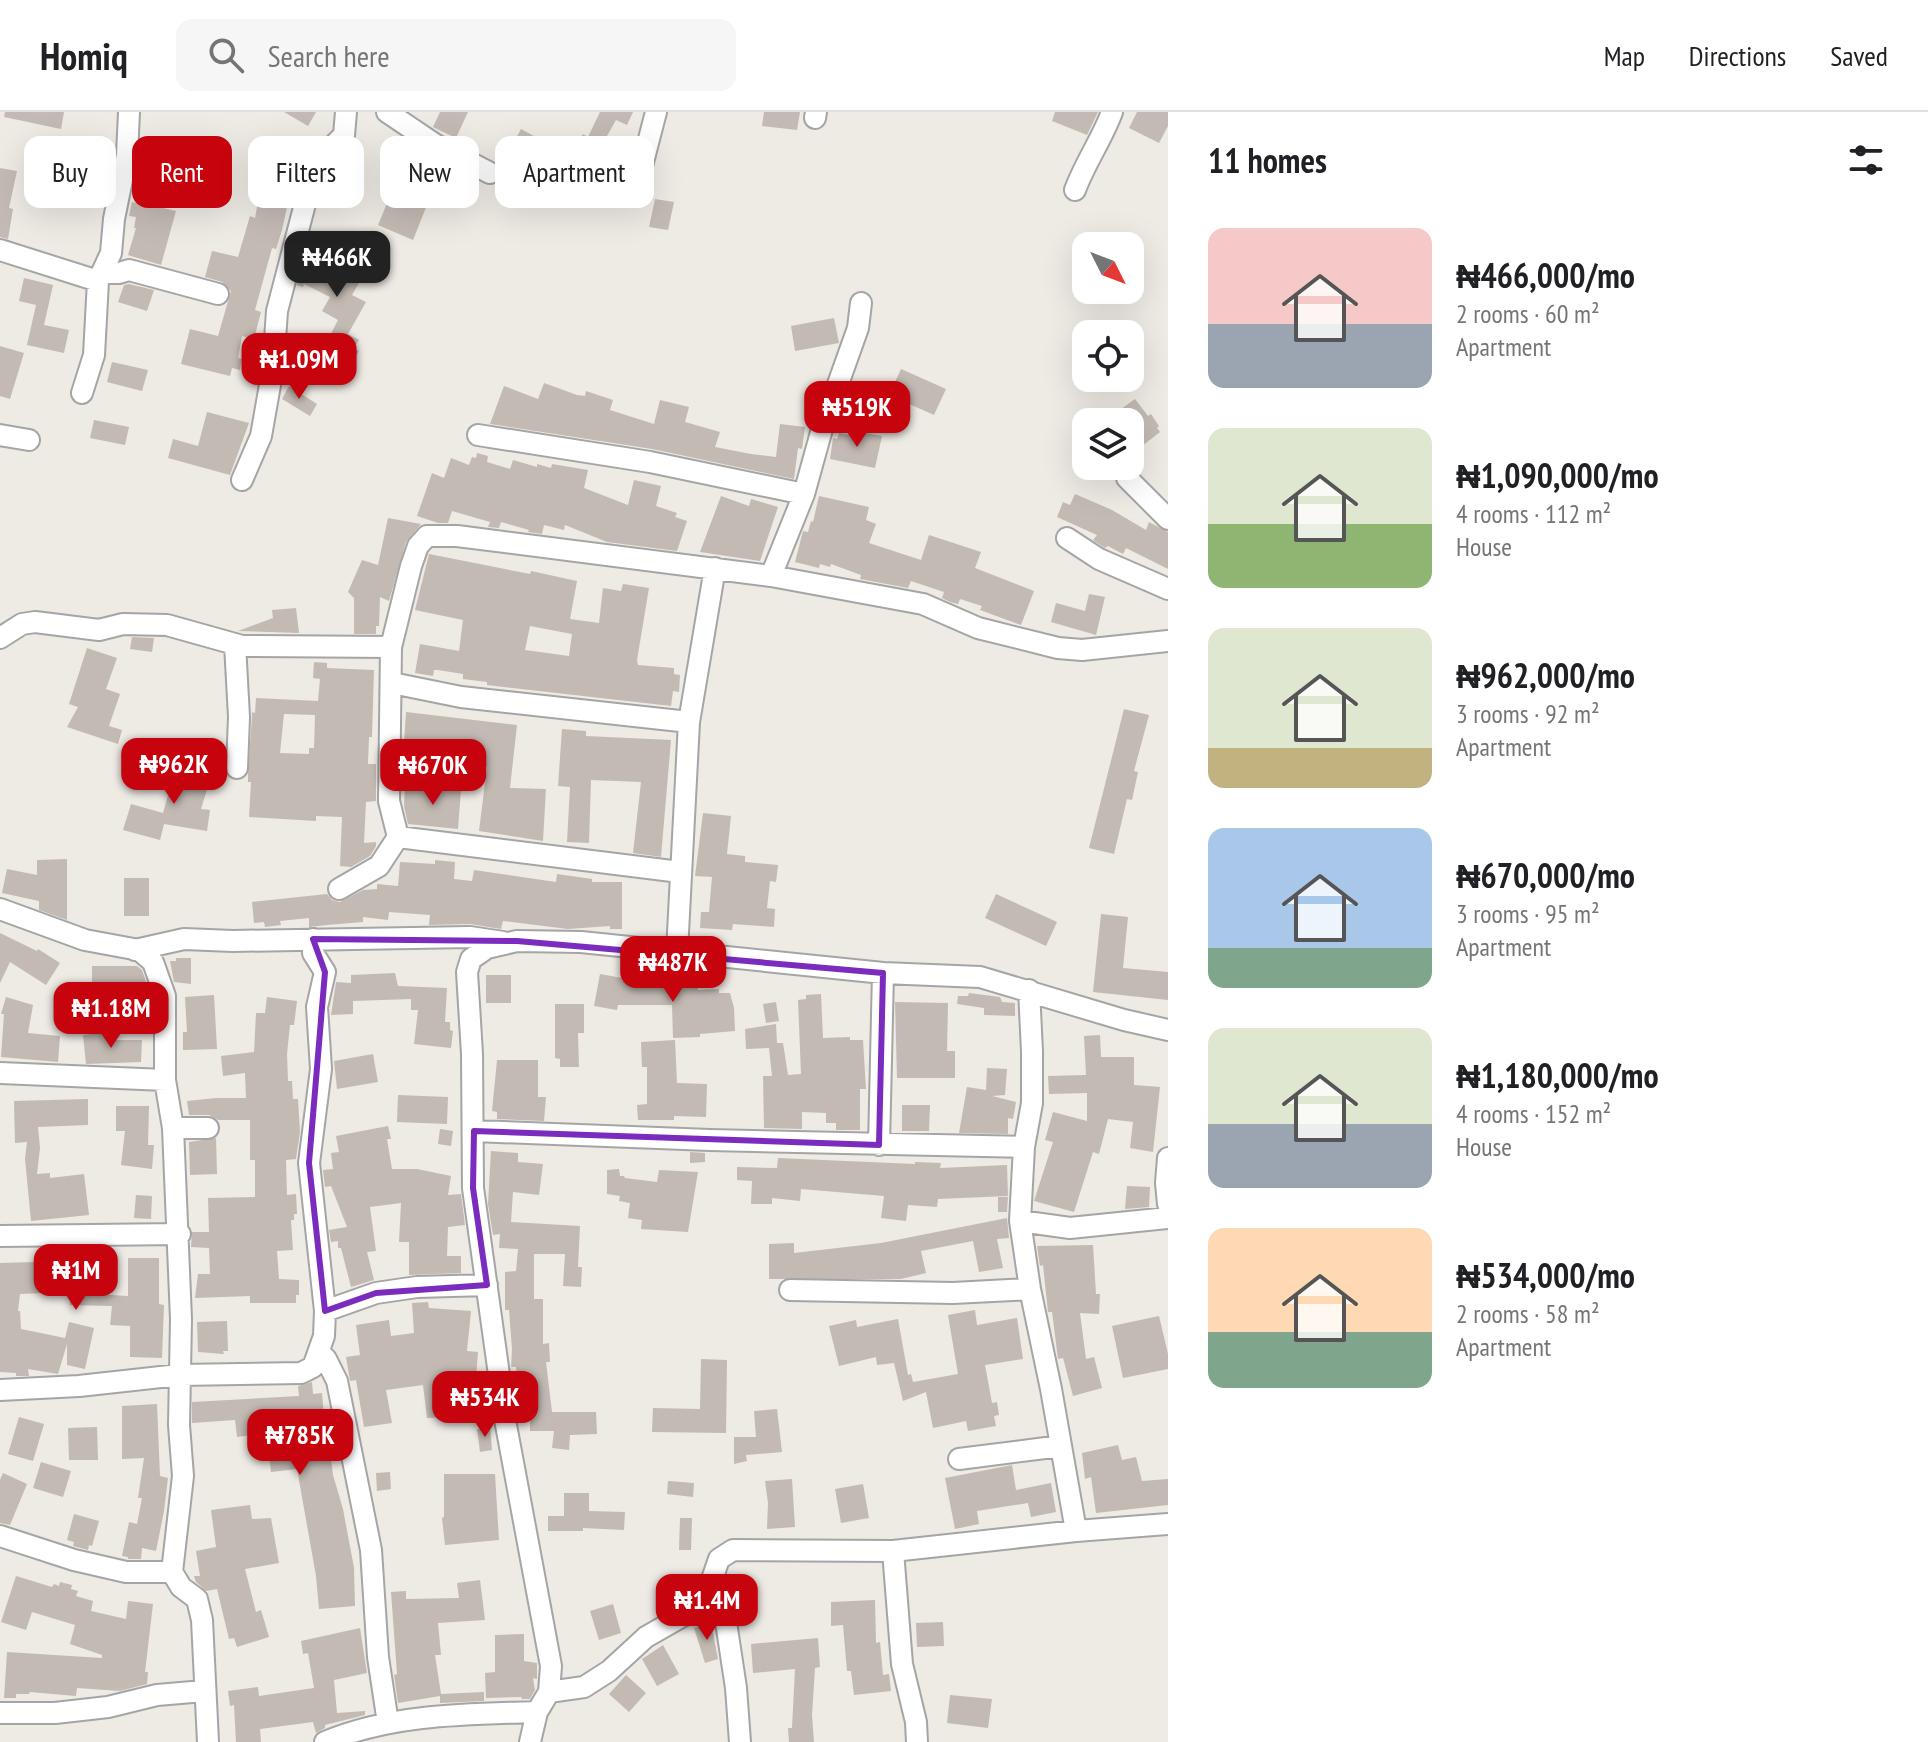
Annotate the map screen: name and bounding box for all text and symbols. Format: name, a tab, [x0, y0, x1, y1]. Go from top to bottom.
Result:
search box	[176, 19, 736, 91]
text: Homiq	[40, 31, 128, 80]
icon: search	[204, 33, 248, 77]
text: Search here	[268, 36, 390, 75]
text: Map	[1604, 37, 1645, 74]
text: Directions	[1689, 37, 1786, 74]
text: Saved	[1830, 37, 1888, 74]
chip: Buy	[24, 136, 116, 208]
chip: Rent	[132, 136, 232, 208]
chip: Filters	[248, 136, 364, 208]
chip: New	[380, 136, 479, 208]
chip: Apartment	[495, 136, 654, 208]
text: 11 homes	[1208, 138, 1327, 182]
icon: filters	[1844, 138, 1888, 182]
pin: ₦466K	[281, 231, 393, 299]
north arrow	[1072, 232, 1144, 304]
map controls	[1072, 232, 1144, 480]
text: ₦466K	[302, 240, 372, 273]
text: ₦466,000/mo	[1456, 253, 1635, 297]
icon: home	[1272, 260, 1368, 356]
text: 2 rooms · 60 m²	[1456, 297, 1600, 330]
button: locate	[1072, 320, 1144, 392]
text: Apartment	[1456, 330, 1551, 363]
pin: ₦1.09M	[234, 333, 364, 401]
text: ₦1.09M	[260, 342, 338, 375]
pin: ₦519K	[801, 381, 913, 449]
text: ₦519K	[822, 390, 892, 423]
button: layers	[1072, 408, 1144, 480]
text: ₦1,090,000/mo	[1456, 453, 1659, 497]
icon: home	[1272, 460, 1368, 556]
text: 4 rooms · 112 m²	[1456, 497, 1611, 530]
text: House	[1456, 530, 1512, 563]
text: ₦962,000/mo	[1456, 653, 1635, 697]
icon: home	[1272, 660, 1368, 756]
text: 3 rooms · 92 m²	[1456, 697, 1600, 730]
text: Apartment	[1456, 730, 1551, 763]
pin: ₦962K	[118, 738, 230, 806]
pin: ₦670K	[377, 739, 489, 807]
text: ₦962K	[139, 747, 209, 780]
text: ₦670K	[398, 748, 468, 781]
text: ₦670,000/mo	[1456, 853, 1635, 897]
icon: home	[1272, 860, 1368, 956]
text: 3 rooms · 95 m²	[1456, 897, 1600, 930]
text: Apartment	[1456, 930, 1551, 963]
pin: ₦487K	[617, 936, 729, 1004]
text: ₦487K	[638, 945, 708, 978]
pin: ₦1.18M	[46, 982, 176, 1050]
text: ₦1.18M	[72, 991, 150, 1024]
text: ₦1,180,000/mo	[1456, 1053, 1659, 1097]
icon: home	[1272, 1060, 1368, 1156]
text: 4 rooms · 152 m²	[1456, 1097, 1611, 1130]
text: House	[1456, 1130, 1512, 1163]
pin: ₦1M	[37, 1244, 115, 1312]
text: ₦1M	[52, 1253, 100, 1286]
text: ₦534,000/mo	[1456, 1253, 1635, 1297]
icon: home	[1272, 1260, 1368, 1356]
text: 2 rooms · 58 m²	[1456, 1297, 1600, 1330]
text: Apartment	[1456, 1330, 1551, 1363]
pin: ₦534K	[429, 1371, 541, 1439]
text: ₦534K	[450, 1380, 520, 1413]
pin: ₦785K	[244, 1409, 356, 1477]
text: ₦785K	[265, 1418, 335, 1451]
pin: ₦1.4M	[651, 1574, 763, 1642]
text: ₦1.4M	[674, 1583, 740, 1616]

